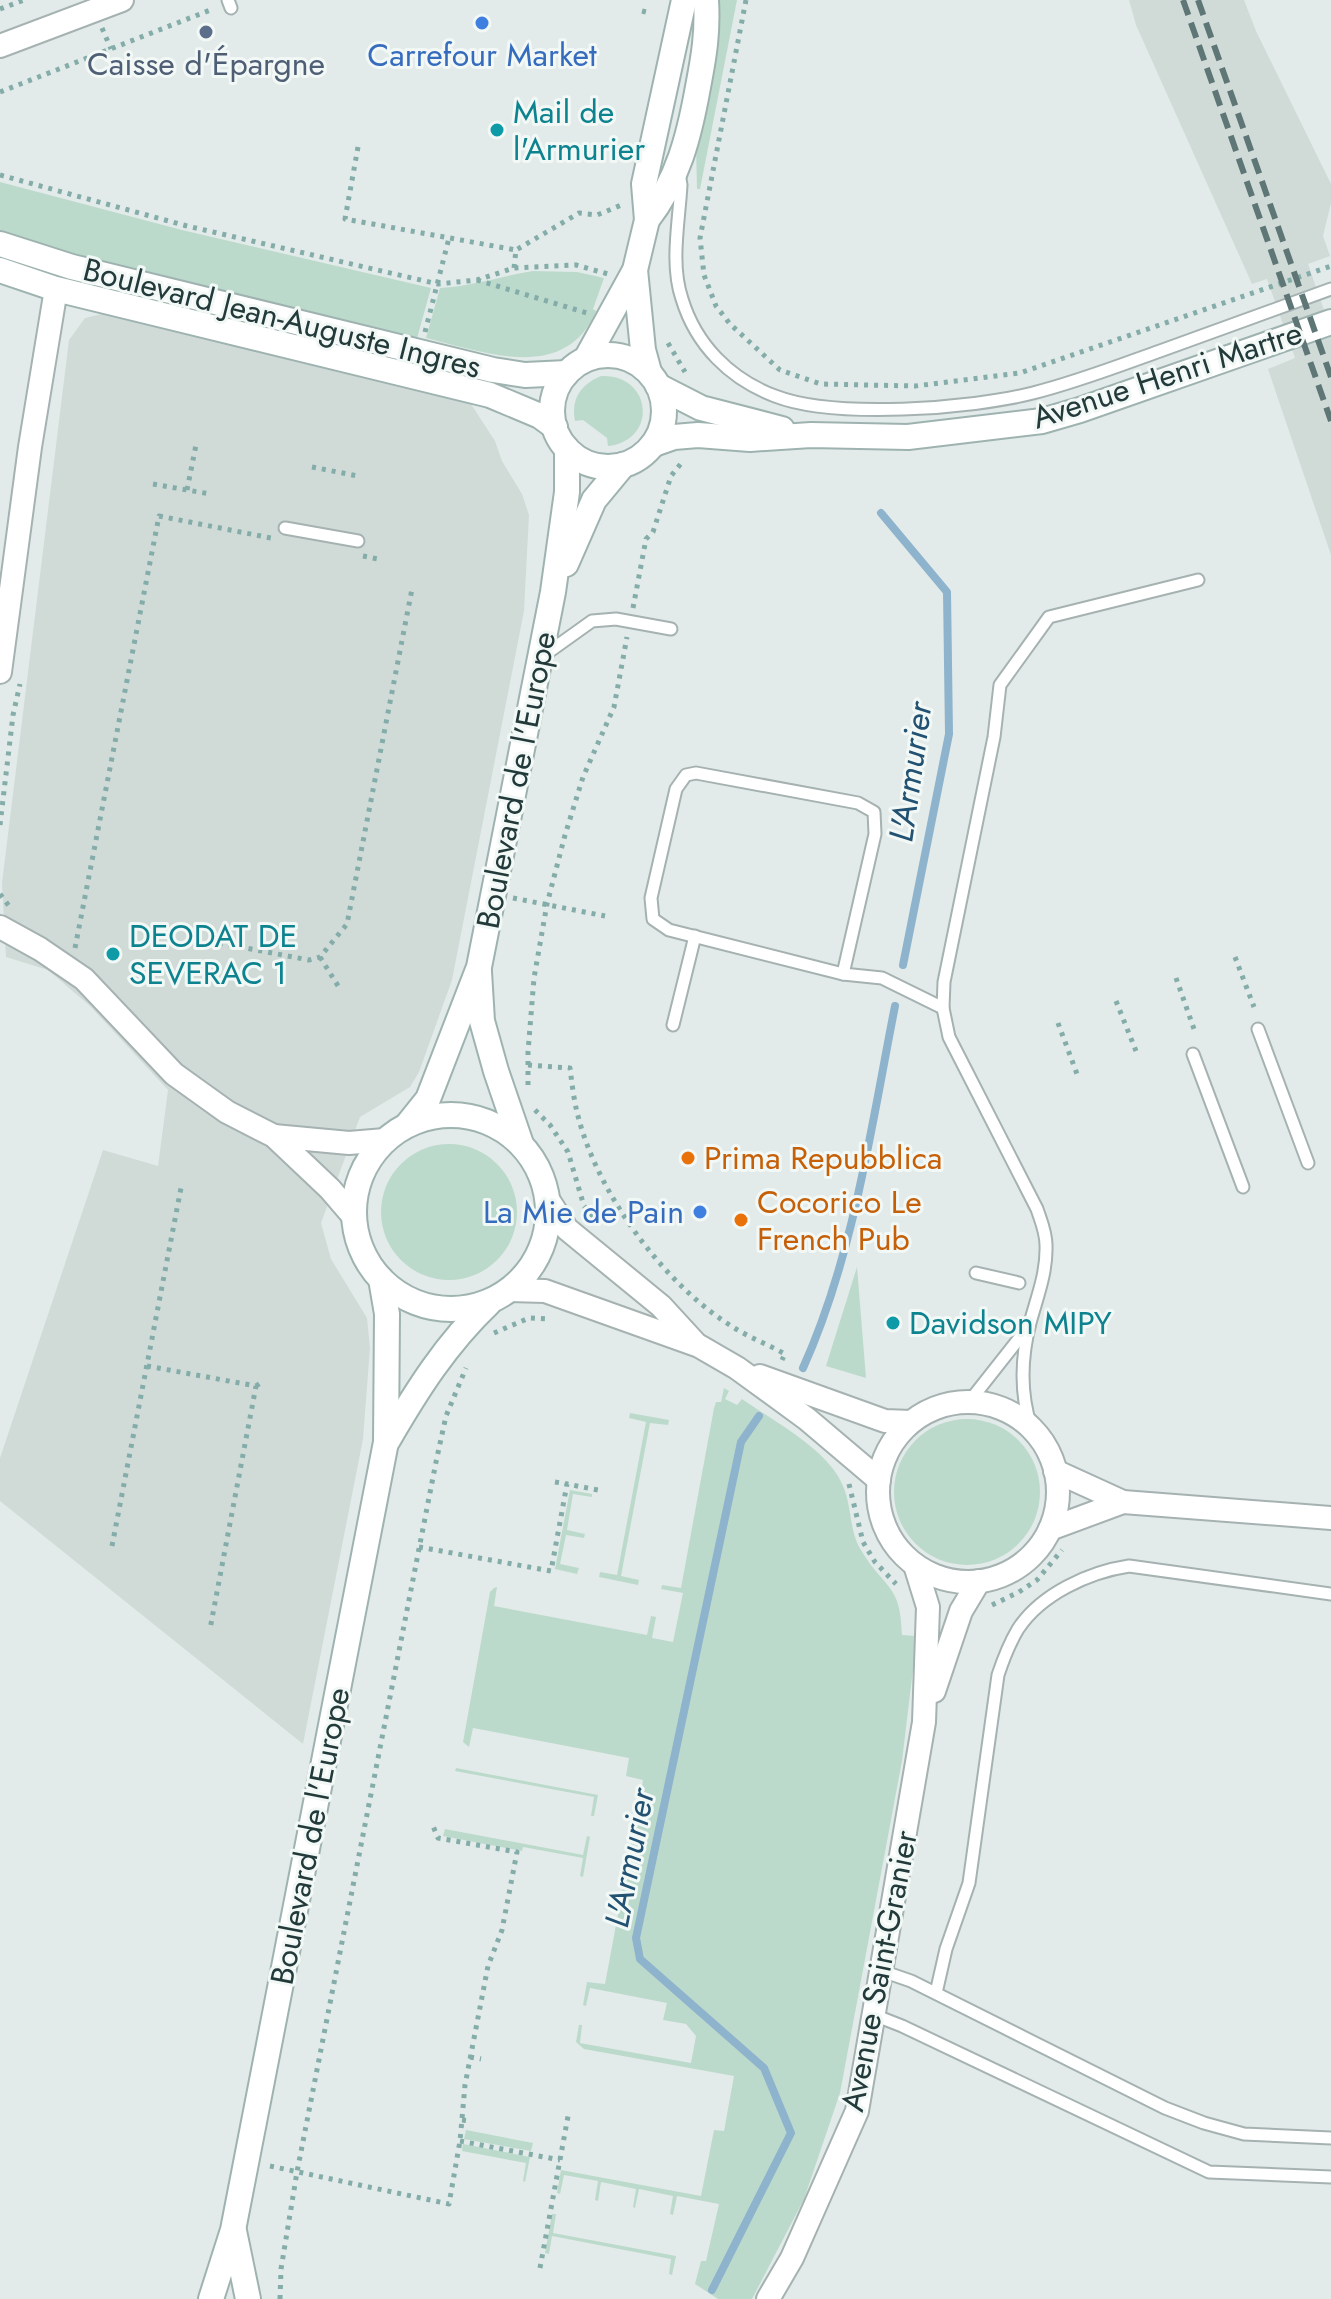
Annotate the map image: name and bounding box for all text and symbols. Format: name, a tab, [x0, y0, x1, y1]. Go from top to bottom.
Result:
marker: Carrefour Market	[473, 14, 491, 32]
marker: Caisse d'Épargne	[197, 23, 215, 41]
place label: Carrefour Market	[367, 32, 597, 78]
place label: Caisse d'Épargne	[87, 41, 325, 87]
place label: Mail de l'Armurier	[513, 89, 645, 172]
marker: Mail de l'Armurier	[488, 121, 506, 139]
street label: Boulevard Jean-Auguste Ingres	[78, 246, 486, 390]
street label: Avenue Henri Martre	[1026, 310, 1308, 440]
street label: Boulevard de l'Europe	[465, 628, 567, 932]
water label: L'Armurier	[876, 697, 945, 845]
place label: DEODAT DE SEVERAC 1	[129, 913, 297, 996]
marker: DEODAT DE SEVERAC 1	[104, 945, 122, 963]
place label: Prima Repubblica	[704, 1135, 942, 1181]
marker: Prima Repubblica	[679, 1149, 697, 1167]
place label: Cocorico Le French Pub	[757, 1179, 922, 1262]
place label: La Mie de Pain	[483, 1189, 684, 1235]
marker: La Mie de Pain	[691, 1203, 709, 1221]
marker: Cocorico Le French Pub	[732, 1211, 750, 1229]
place label: Davidson MIPY	[909, 1300, 1112, 1346]
marker: Davidson MIPY	[884, 1314, 902, 1332]
street label: Boulevard de l'Europe	[259, 1684, 361, 1988]
water label: L'Armurier	[592, 1783, 667, 1932]
street label: Avenue Saint-Granier	[829, 1826, 929, 2116]

